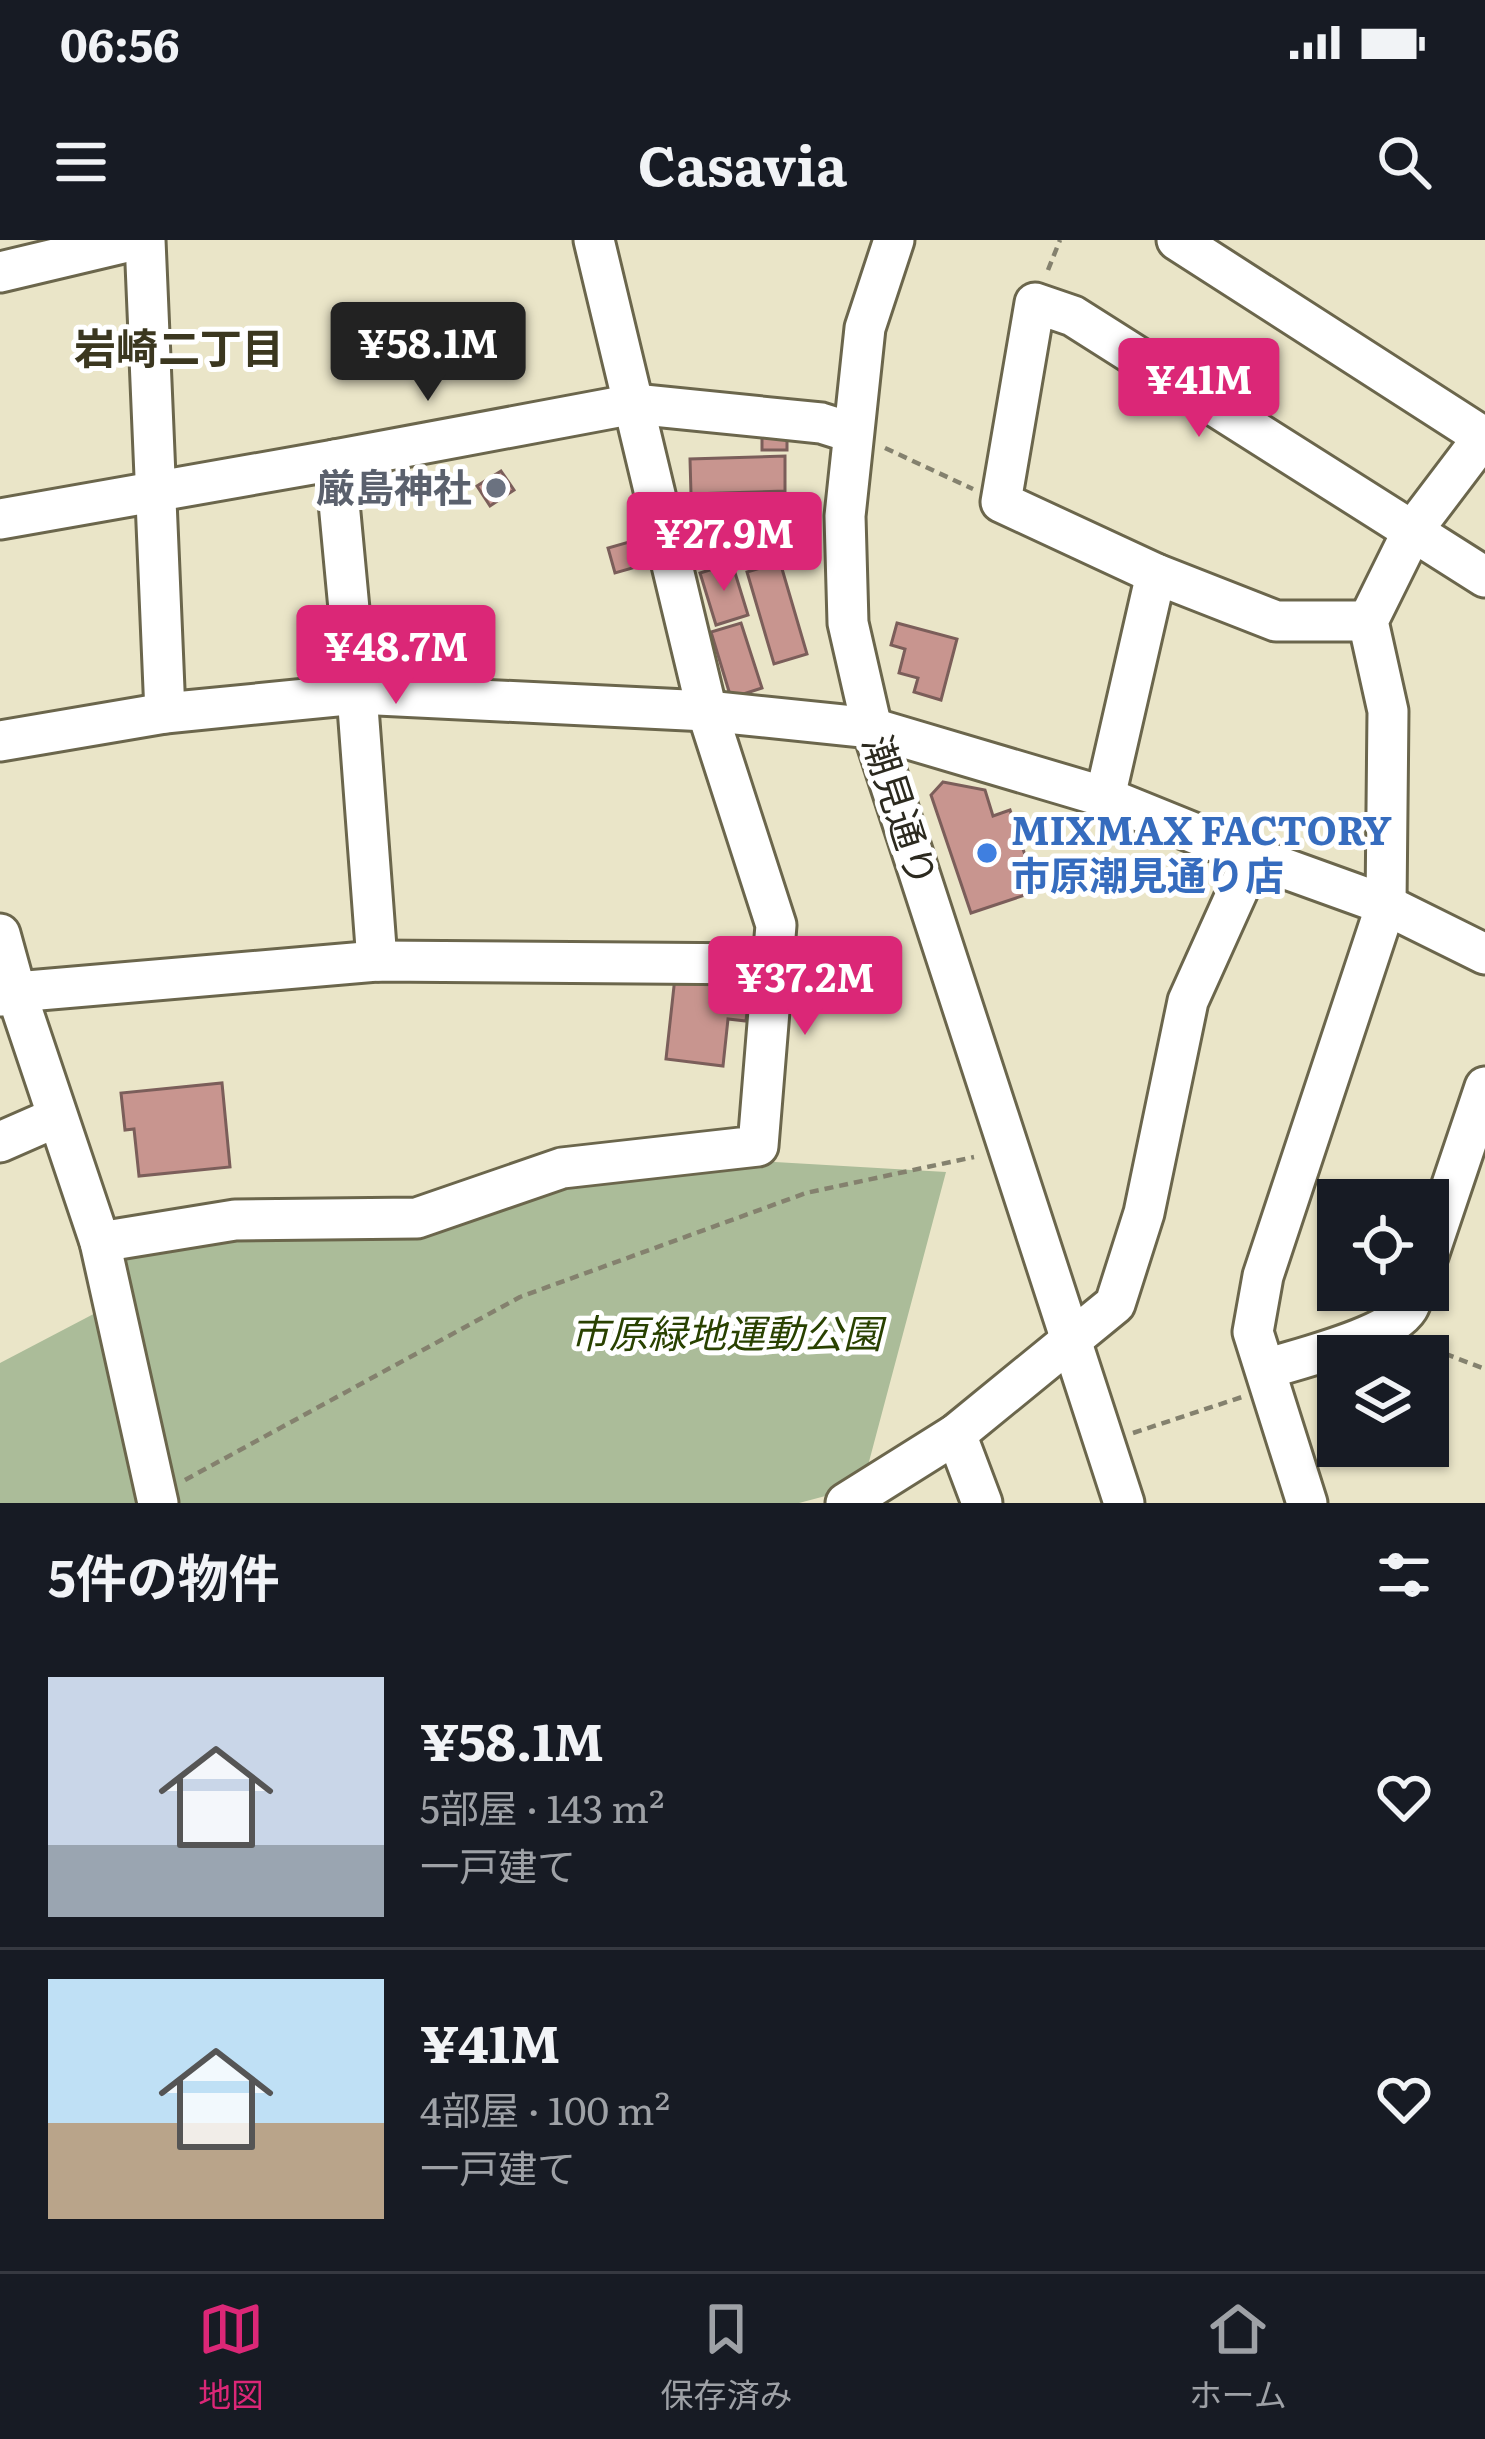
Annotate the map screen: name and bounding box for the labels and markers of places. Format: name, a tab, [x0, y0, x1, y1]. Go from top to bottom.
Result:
pin: ¥58.1M	[330, 302, 526, 404]
pin: ¥41M	[1128, 338, 1270, 440]
place label: 厳島神社	[316, 456, 472, 514]
marker: 厳島神社	[483, 475, 509, 501]
pin: ¥27.9M	[626, 492, 822, 594]
pin: ¥48.7M	[298, 605, 494, 707]
place label: MIXMAX FACTORY 市原潮見通り店	[1011, 799, 1392, 902]
marker: MIXMAX FACTORY 市原潮見通り店	[974, 840, 1000, 866]
pin: ¥37.2M	[707, 936, 903, 1038]

